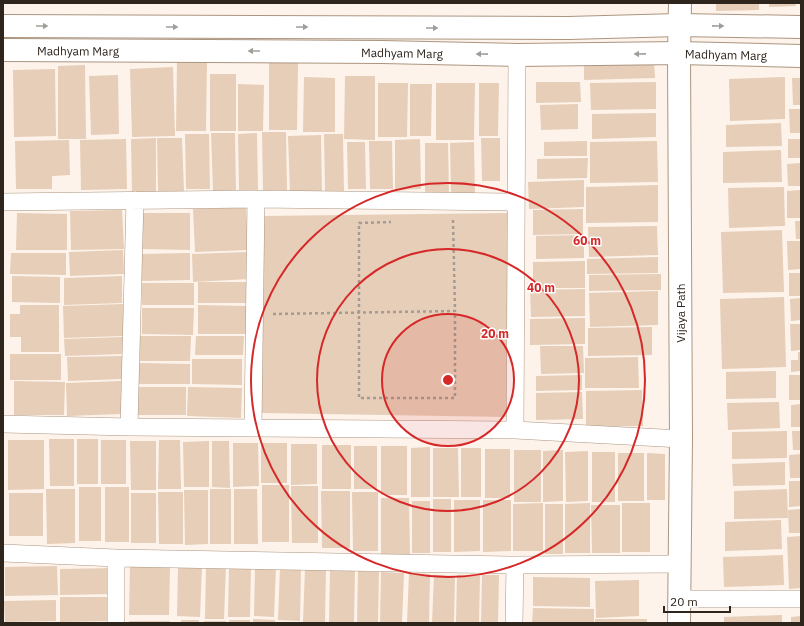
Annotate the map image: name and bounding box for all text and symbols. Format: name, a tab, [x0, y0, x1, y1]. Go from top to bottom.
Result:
one-way arrow	[36, 23, 49, 29]
one-way arrow	[712, 23, 725, 29]
one-way arrow	[166, 24, 179, 30]
one-way arrow	[296, 24, 309, 30]
one-way arrow	[426, 25, 439, 31]
street label: Madhyam Marg	[37, 43, 120, 58]
street label: Madhyam Marg	[361, 44, 444, 61]
street label: Madhyam Marg	[685, 46, 768, 63]
one-way arrow	[247, 48, 260, 54]
one-way arrow	[475, 51, 488, 57]
one-way arrow	[633, 51, 646, 57]
text: 60 m	[573, 233, 601, 248]
text: 40 m	[527, 280, 555, 295]
street label: Vijaya Path	[673, 283, 688, 343]
text: 20 m	[481, 326, 509, 341]
centre of rings	[441, 373, 455, 387]
scale bar	[664, 588, 730, 614]
text: 20 m	[670, 594, 698, 609]

